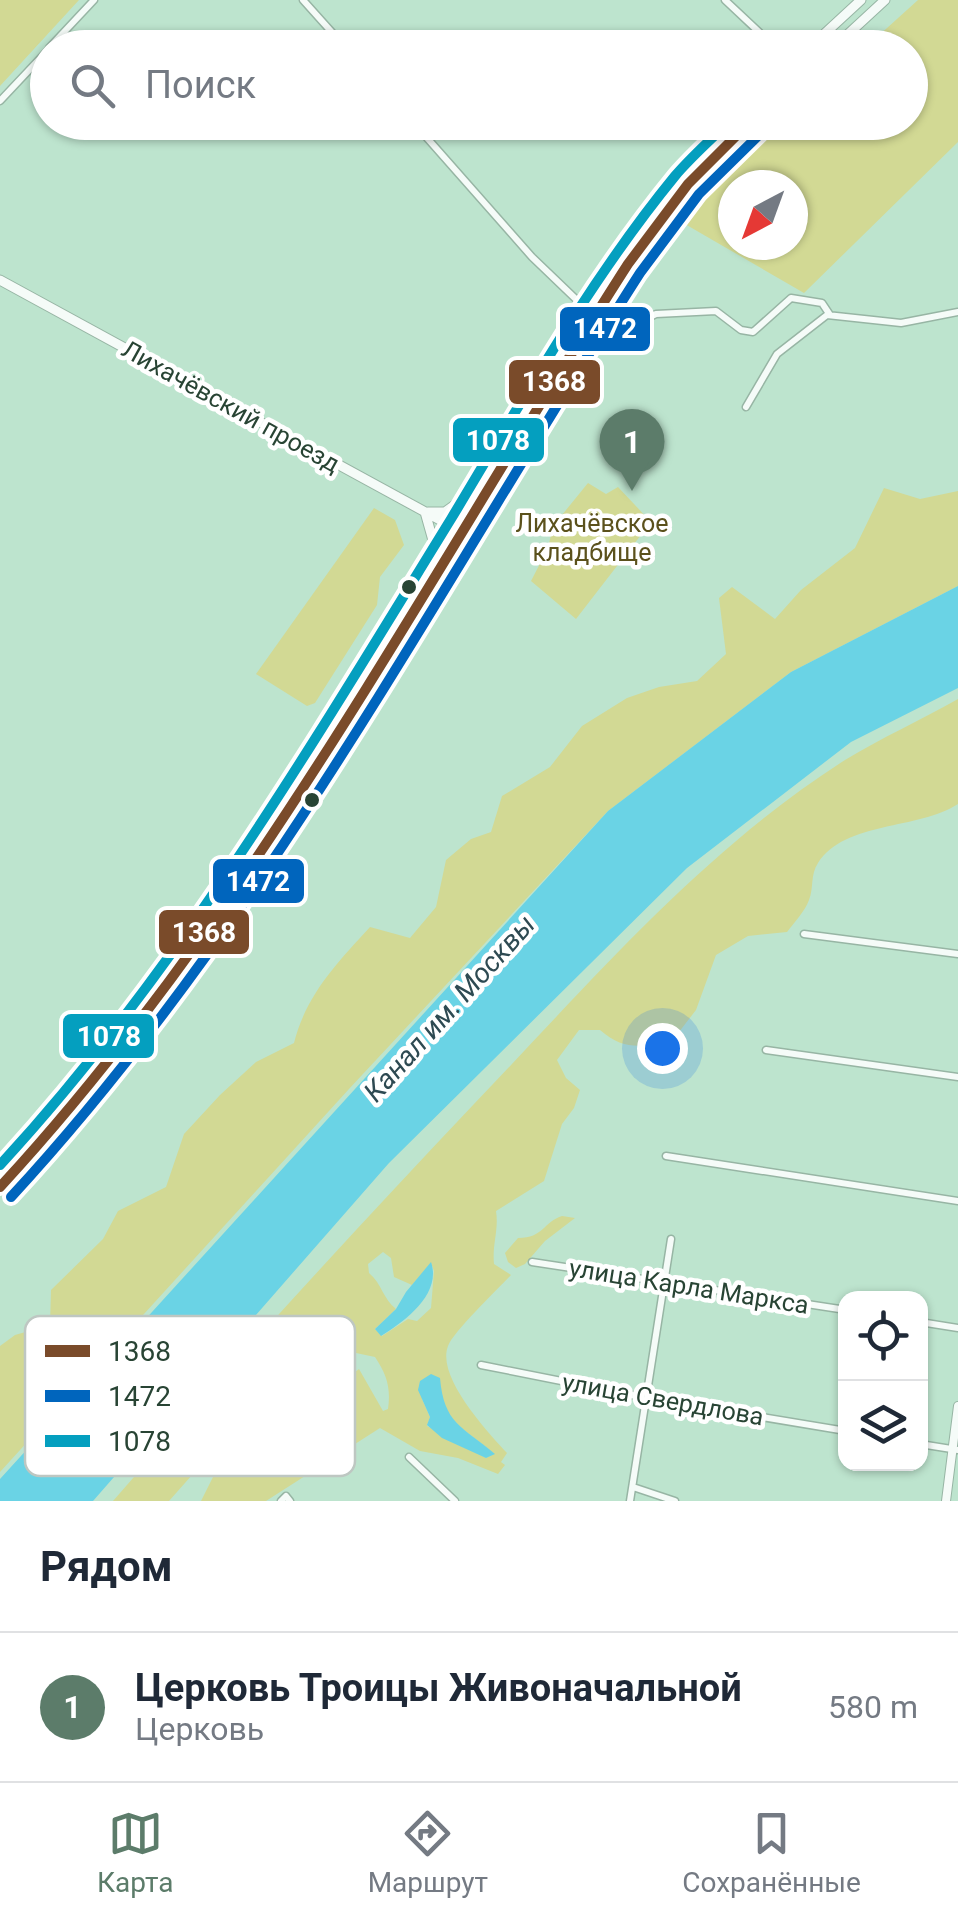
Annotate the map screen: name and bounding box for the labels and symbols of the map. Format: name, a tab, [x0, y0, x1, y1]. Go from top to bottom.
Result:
north arrow	[718, 170, 808, 260]
line badge: 1472	[558, 305, 652, 353]
text: 1472	[573, 312, 637, 345]
street label: Лихачёвский проезд	[117, 334, 345, 478]
line badge: 1368	[507, 358, 602, 406]
text: 1368	[522, 365, 586, 398]
pin: 1	[600, 408, 664, 491]
line badge: 1078	[451, 416, 546, 464]
text: 1078	[466, 424, 530, 457]
park label: Лихачёвское кладбище	[515, 509, 669, 567]
unlabelled marker	[399, 577, 419, 597]
unlabelled marker	[302, 790, 322, 810]
line badge: 1472	[211, 857, 306, 905]
text: 1472	[226, 865, 290, 898]
line badge: 1368	[157, 908, 251, 956]
water label: Канал им. Москвы	[357, 908, 542, 1109]
text: 1368	[172, 916, 236, 949]
line badge: 1078	[61, 1012, 156, 1060]
text: 1078	[77, 1020, 141, 1053]
your location	[637, 1023, 688, 1074]
street label: улица Карла Маркса	[567, 1253, 811, 1320]
legend	[25, 1316, 355, 1476]
text: 1368	[108, 1335, 171, 1368]
street label: улица Свердлова	[560, 1367, 766, 1431]
text: 1472	[108, 1380, 171, 1413]
text: 1078	[108, 1425, 171, 1458]

